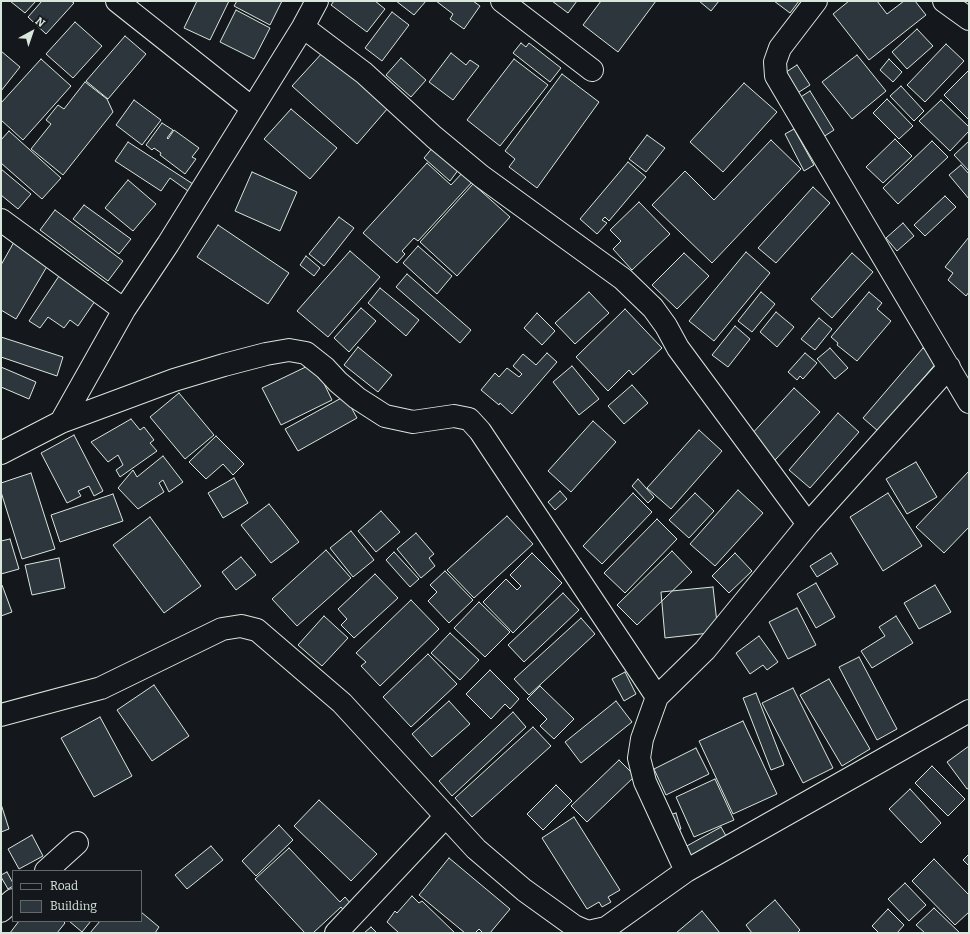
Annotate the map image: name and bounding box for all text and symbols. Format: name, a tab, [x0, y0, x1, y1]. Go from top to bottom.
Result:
north arrow	[12, 12, 52, 52]
text: N	[33, 15, 47, 30]
legend	[12, 870, 142, 922]
text: Road	[50, 879, 78, 893]
text: Building	[50, 899, 97, 913]

